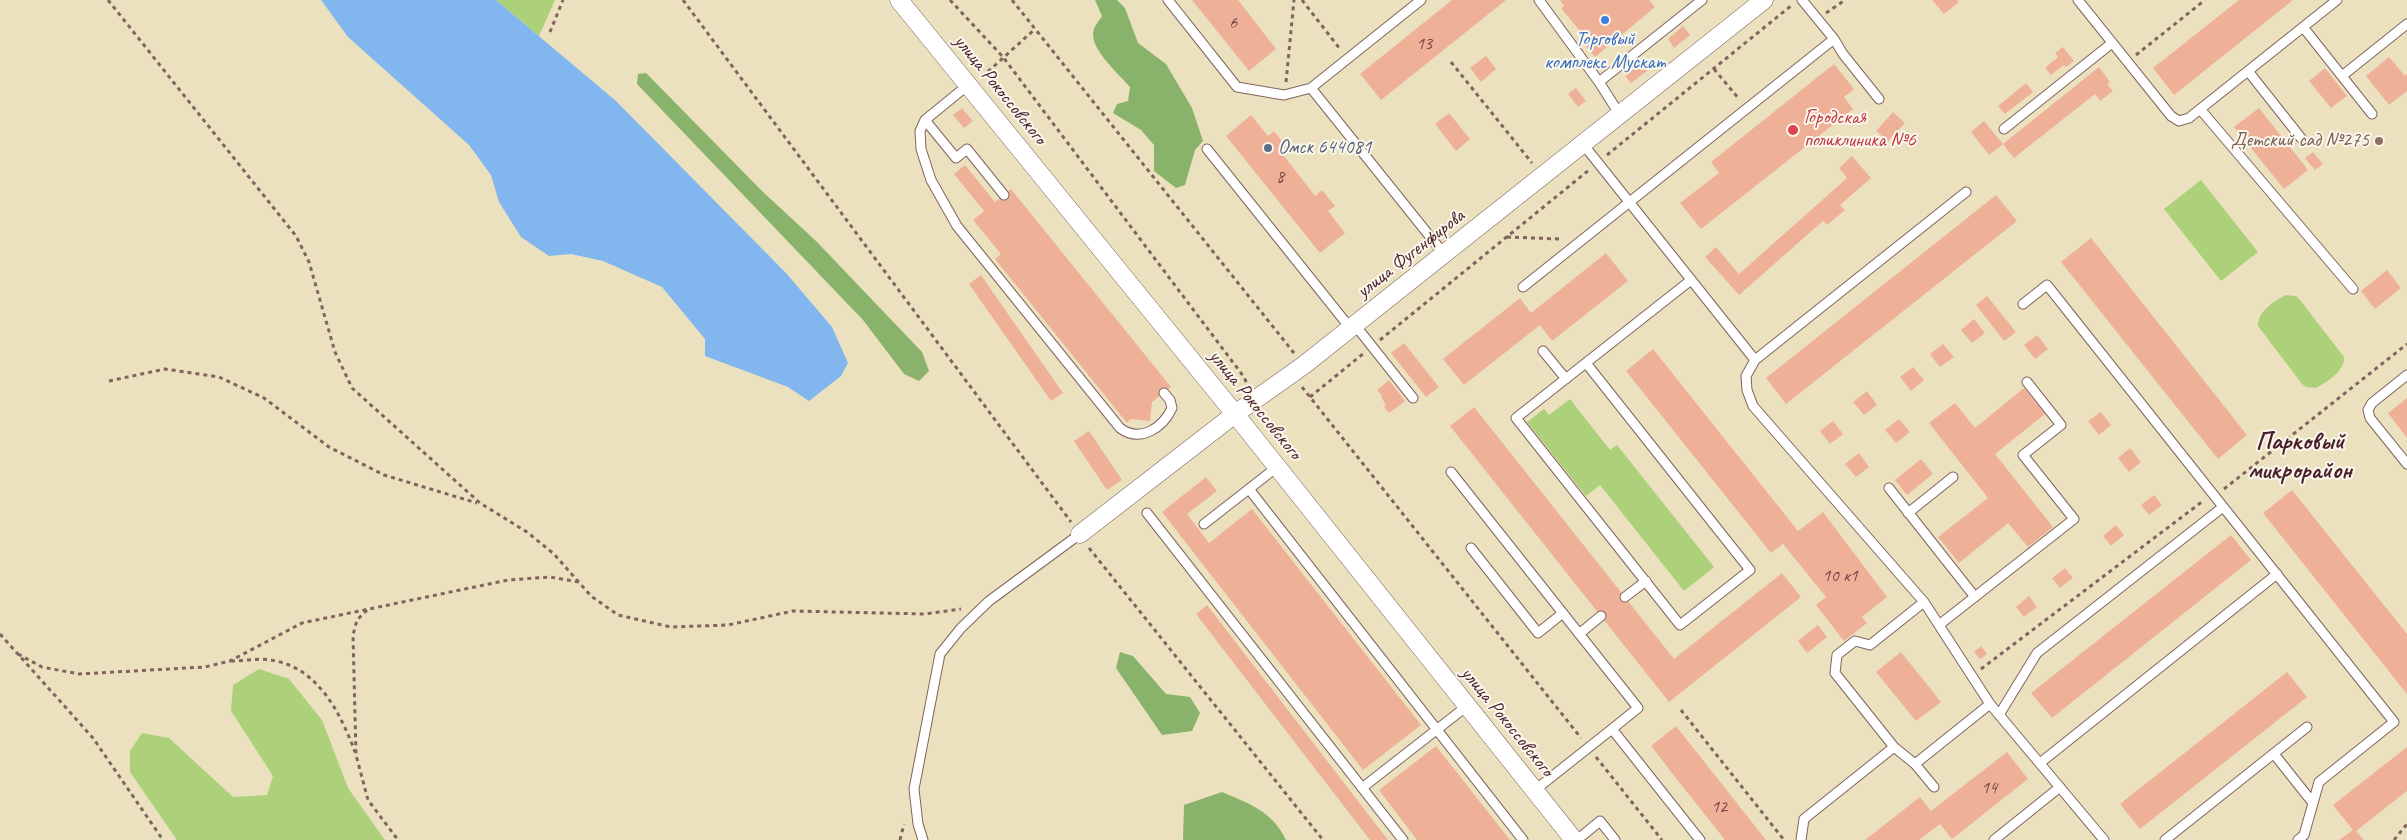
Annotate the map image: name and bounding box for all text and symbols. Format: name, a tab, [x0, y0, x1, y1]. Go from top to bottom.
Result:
house number: 6	[1229, 12, 1237, 34]
marker: Торговый комплекс Мускат	[1599, 14, 1611, 26]
place label: Торговый комплекс Мускат	[1544, 28, 1666, 75]
street label: улица Рокоссовского	[948, 30, 1052, 150]
house number: 13	[1416, 33, 1432, 55]
place label: Городская поликлиника №6	[1804, 106, 1916, 153]
marker: Городская поликлиника №6	[1786, 123, 1800, 137]
place label: Детский сад №275	[2231, 129, 2369, 153]
marker: Детский сад №275	[2373, 135, 2385, 147]
place label: Омск 644081	[1278, 136, 1372, 160]
marker: Омск 644081	[1262, 142, 1274, 154]
house number: 8	[1276, 166, 1284, 188]
street label: улица Фугенфирова	[1352, 204, 1470, 304]
street label: улица Рокоссовского	[1203, 345, 1307, 465]
district label: Парковый микрорайон	[2248, 427, 2352, 486]
house number: 10 к1	[1822, 565, 1858, 587]
street label: улица Рокоссовского	[1455, 662, 1559, 782]
house number: 14	[1981, 777, 1997, 799]
house number: 12	[1711, 796, 1727, 818]

